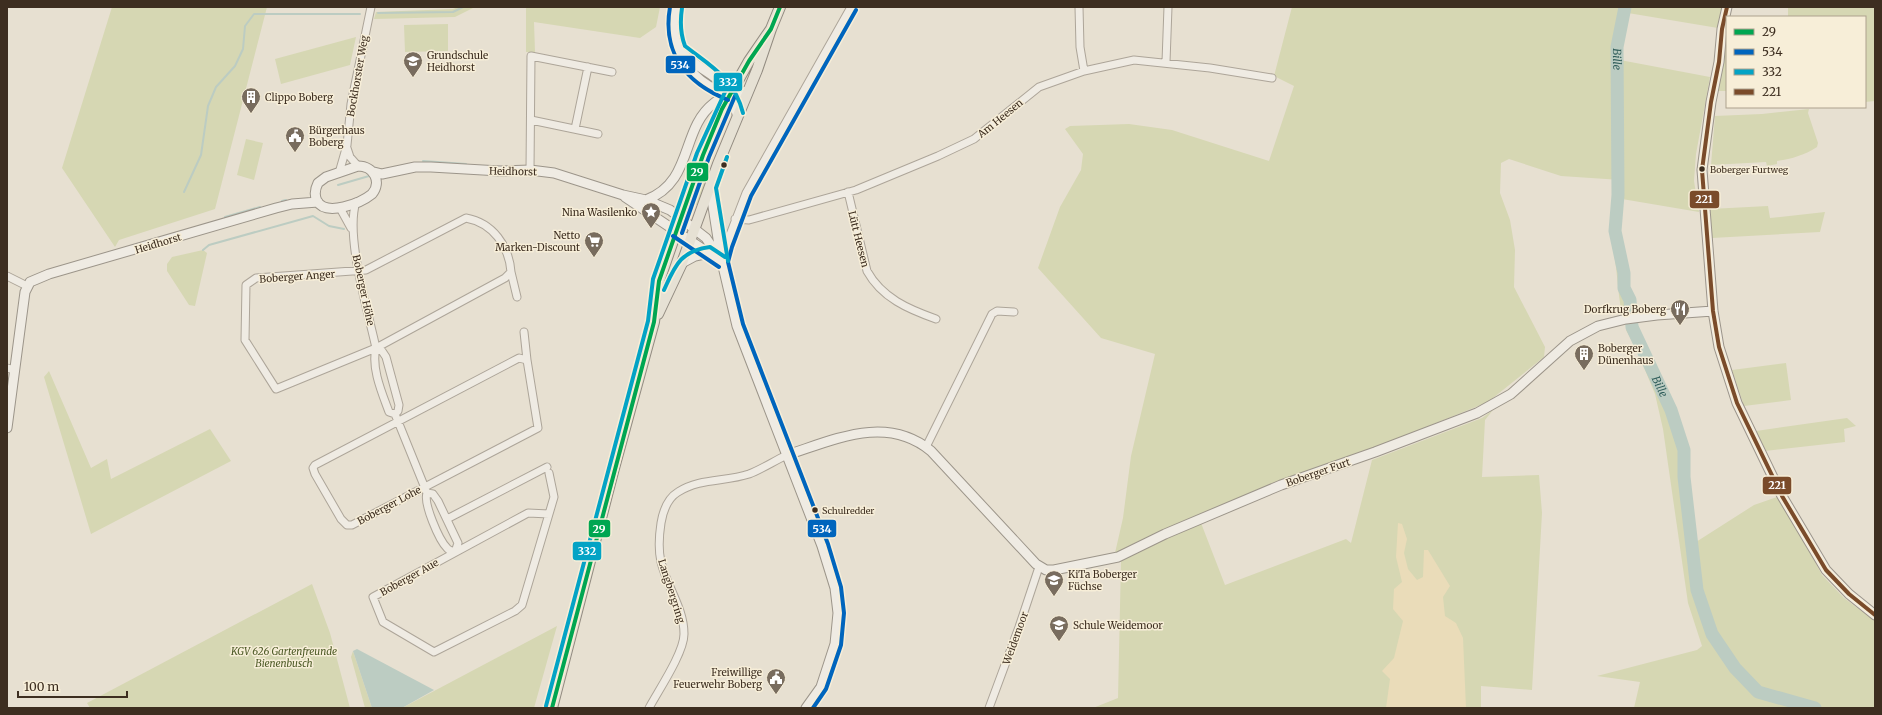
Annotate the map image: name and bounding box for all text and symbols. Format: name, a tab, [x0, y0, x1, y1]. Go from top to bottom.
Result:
legend	[1726, 16, 1866, 108]
text: 29	[1762, 24, 1776, 39]
street label: Bockhorster Weg	[344, 34, 371, 118]
text: 534	[1762, 44, 1783, 59]
water label: Bille	[1610, 48, 1624, 71]
place label: Grundschule Heidhorst	[427, 49, 488, 74]
school or university icon: Grundschule Heidhorst	[402, 50, 424, 78]
line badge: 534	[665, 55, 696, 74]
text: 534	[670, 58, 690, 72]
text: 332	[1762, 64, 1782, 79]
line badge: 332	[713, 72, 743, 92]
text: 332	[719, 75, 738, 89]
text: 221	[1762, 84, 1782, 99]
building icon: Clippo Boberg	[240, 86, 262, 114]
place label: Clippo Boberg	[265, 91, 333, 104]
street label: Am Heesen	[974, 96, 1026, 141]
place label: Bürgerhaus Boberg	[309, 124, 365, 149]
public building icon: Bürgerhaus Boberg	[284, 125, 306, 153]
unlabelled marker	[719, 160, 729, 170]
line badge: 29	[686, 162, 709, 182]
marker: Boberger Furtweg	[1697, 164, 1707, 174]
place label: Boberger Furtweg	[1710, 164, 1789, 175]
street label: Heidhorst	[489, 165, 537, 178]
text: 29	[690, 165, 704, 179]
line badge: 221	[1689, 190, 1720, 209]
text: 221	[1695, 192, 1713, 206]
place icon: Nina Wasilenko	[640, 201, 662, 229]
place label: Nina Wasilenko	[562, 206, 637, 219]
street label: Lütt Heesen	[845, 209, 872, 269]
place label: Netto Marken-Discount	[495, 229, 580, 254]
street label: Heidhorst	[133, 230, 183, 257]
supermarket icon: Netto Marken-Discount	[583, 230, 605, 258]
street label: Boberger Höhe	[350, 254, 377, 327]
street label: Boberger Anger	[259, 267, 336, 286]
restaurant icon: Dorfkrug Boberg	[1669, 298, 1691, 326]
place label: Dorfkrug Boberg	[1584, 303, 1666, 316]
place label: Boberger Dünenhaus	[1598, 342, 1653, 367]
building icon: Boberger Dünenhaus	[1573, 343, 1595, 371]
water label: Bille	[1649, 373, 1671, 400]
street label: Boberger Furt	[1284, 455, 1352, 490]
line badge: 221	[1762, 476, 1792, 495]
text: 221	[1768, 478, 1786, 492]
street label: Boberger Lohe	[355, 483, 423, 528]
marker: Schulredder	[810, 505, 820, 515]
place label: Schulredder	[822, 505, 874, 516]
line badge: 29	[588, 519, 611, 538]
line badge: 534	[807, 519, 837, 538]
text: 29	[592, 522, 606, 536]
text: 534	[812, 522, 832, 536]
line badge: 332	[572, 541, 602, 561]
text: 332	[578, 544, 597, 558]
street label: Boberger Aue	[378, 556, 441, 599]
street label: Langbergring	[655, 557, 688, 625]
place label: KiTa Boberger Füchse	[1068, 568, 1137, 593]
school or university icon: KiTa Boberger Füchse	[1043, 569, 1065, 597]
street label: Weidemoor	[1000, 609, 1031, 667]
school or university icon: Schule Weidemoor	[1048, 614, 1070, 642]
place label: Schule Weidemoor	[1073, 619, 1163, 632]
park label: KGV 626 Gartenfreunde Bienenbusch	[230, 645, 337, 670]
place label: Freiwillige Feuerwehr Boberg	[673, 666, 762, 691]
public building icon: Freiwillige Feuerwehr Boberg	[765, 667, 787, 695]
scale bar	[18, 673, 127, 699]
text: 100 m	[24, 679, 59, 694]

